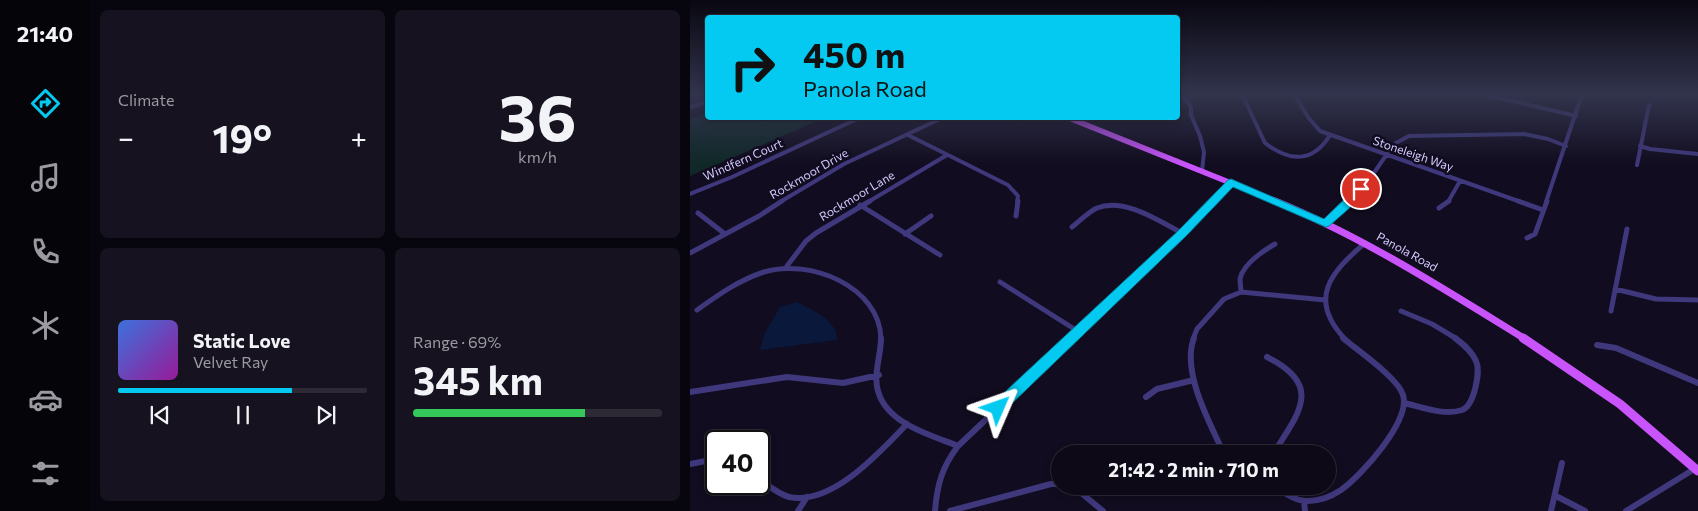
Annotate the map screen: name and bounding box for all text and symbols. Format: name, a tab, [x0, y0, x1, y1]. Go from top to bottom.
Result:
text: 21:40	[17, 20, 73, 47]
text: 450 m	[803, 32, 905, 75]
icon: right	[720, 35, 785, 100]
text: 36	[499, 75, 576, 154]
text: Panola Road	[803, 75, 927, 102]
icon: directions	[28, 86, 63, 121]
text: Climate	[118, 90, 174, 109]
text: 19°	[212, 114, 272, 161]
text: −	[118, 120, 134, 154]
text: +	[351, 120, 367, 154]
street label: Stoneleigh Way	[1371, 133, 1455, 173]
street label: Windfern Court	[701, 135, 785, 183]
street label: Rockmoor Drive	[767, 145, 850, 201]
text: km/h	[518, 147, 557, 166]
icon: music	[28, 160, 63, 195]
street label: Rockmoor Lane	[816, 167, 897, 223]
pin	[1340, 168, 1382, 210]
icon: arrive	[1347, 175, 1375, 203]
street label: Panola Road	[1375, 229, 1440, 274]
icon: phone	[28, 234, 63, 269]
icon: climate	[28, 308, 63, 343]
text: Static Love	[193, 329, 290, 352]
text: Range · 69%	[413, 332, 501, 351]
text: Velvet Ray	[193, 352, 268, 371]
text: 345 km	[413, 356, 543, 403]
position arrow	[971, 381, 1023, 433]
icon: car	[28, 382, 63, 417]
icon: previous	[146, 401, 174, 429]
icon: pause	[229, 401, 257, 429]
icon: next	[312, 401, 340, 429]
speed limit sign: 40	[705, 430, 770, 495]
icon: filters	[28, 456, 63, 491]
text: 21:42 · 2 min · 710 m	[1108, 458, 1279, 481]

